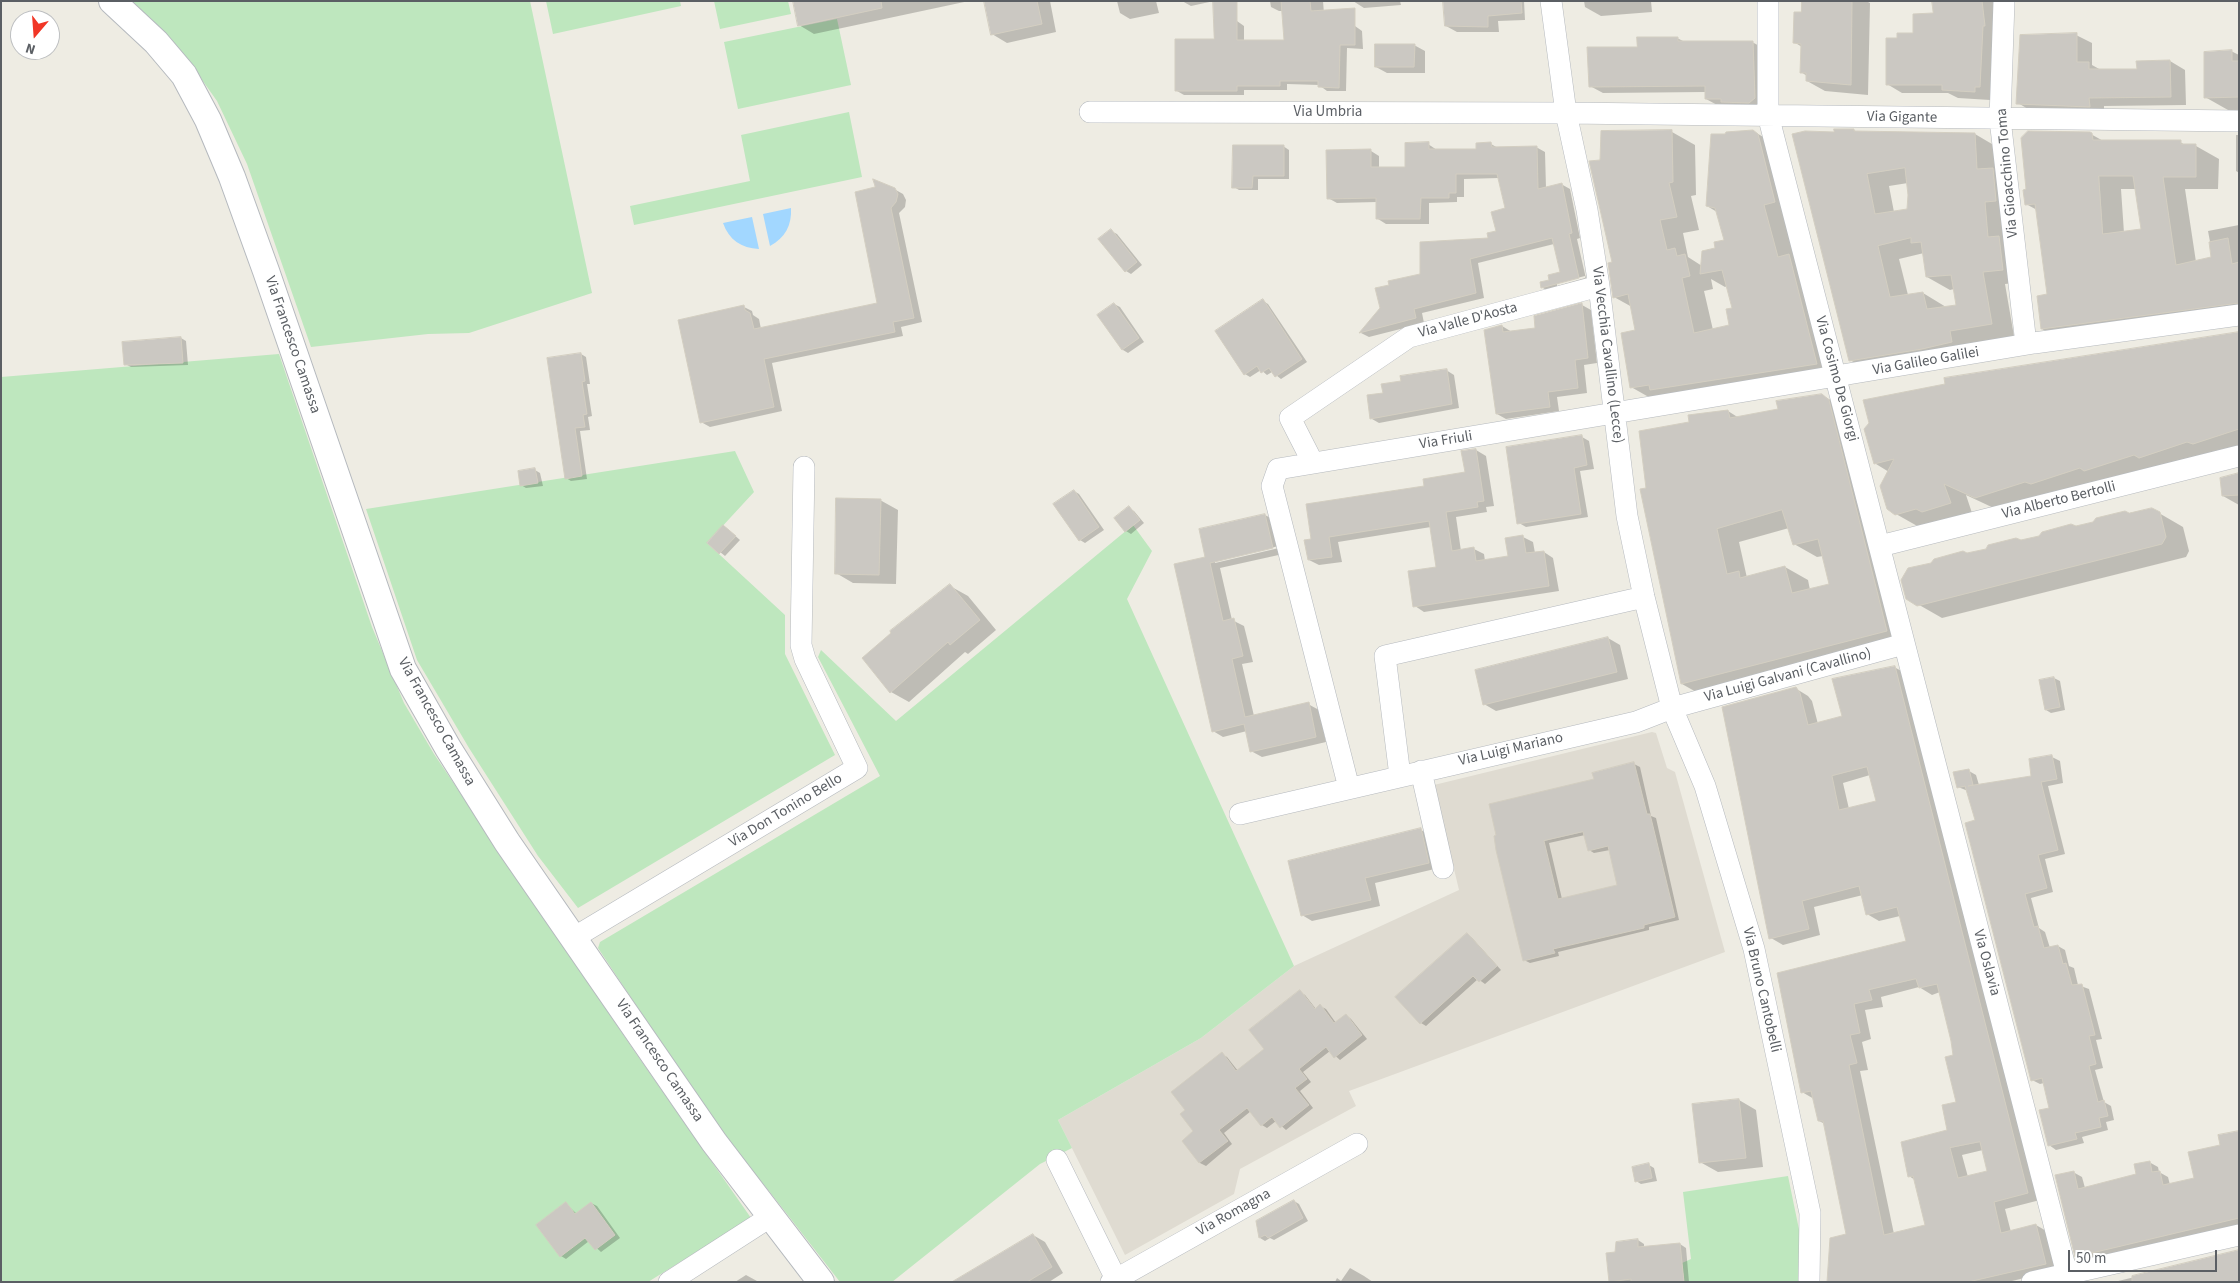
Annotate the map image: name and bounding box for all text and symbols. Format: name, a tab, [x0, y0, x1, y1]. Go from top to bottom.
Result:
north arrow	[10, 10, 60, 60]
text: N	[23, 37, 38, 59]
street label: Via Umbria	[1294, 104, 1362, 122]
street label: Via Gioacchino Toma	[1993, 107, 2023, 239]
street label: Via Gigante	[1867, 108, 1937, 128]
street label: Via Vecchia Cavallino (Lecce)	[1587, 266, 1627, 444]
street label: Via Francesco Camassa	[260, 274, 324, 416]
street label: Via Valle D'Aosta	[1417, 299, 1519, 343]
street label: Via Cosimo De Giorgi	[1811, 314, 1861, 444]
street label: Via Galileo Galilei	[1871, 344, 1981, 380]
street label: Via Friuli	[1418, 428, 1474, 454]
street label: Via Alberto Bertolli	[2000, 478, 2118, 524]
street label: Via Luigi Galvani (Cavallino)	[1703, 645, 1873, 707]
street label: Via Francesco Camassa	[393, 655, 479, 789]
street label: Via Luigi Mariano	[1457, 729, 1565, 771]
street label: Via Don Tonino Bello	[726, 770, 846, 852]
street label: Via Bruno Cantobelli	[1738, 926, 1784, 1054]
street label: Via Oslavia	[1969, 928, 2003, 998]
street label: Via Francesco Camassa	[611, 996, 707, 1126]
street label: Via Romagna	[1194, 1185, 1274, 1241]
scale bar	[2070, 1240, 2219, 1272]
text: 50 m	[2076, 1248, 2106, 1269]

